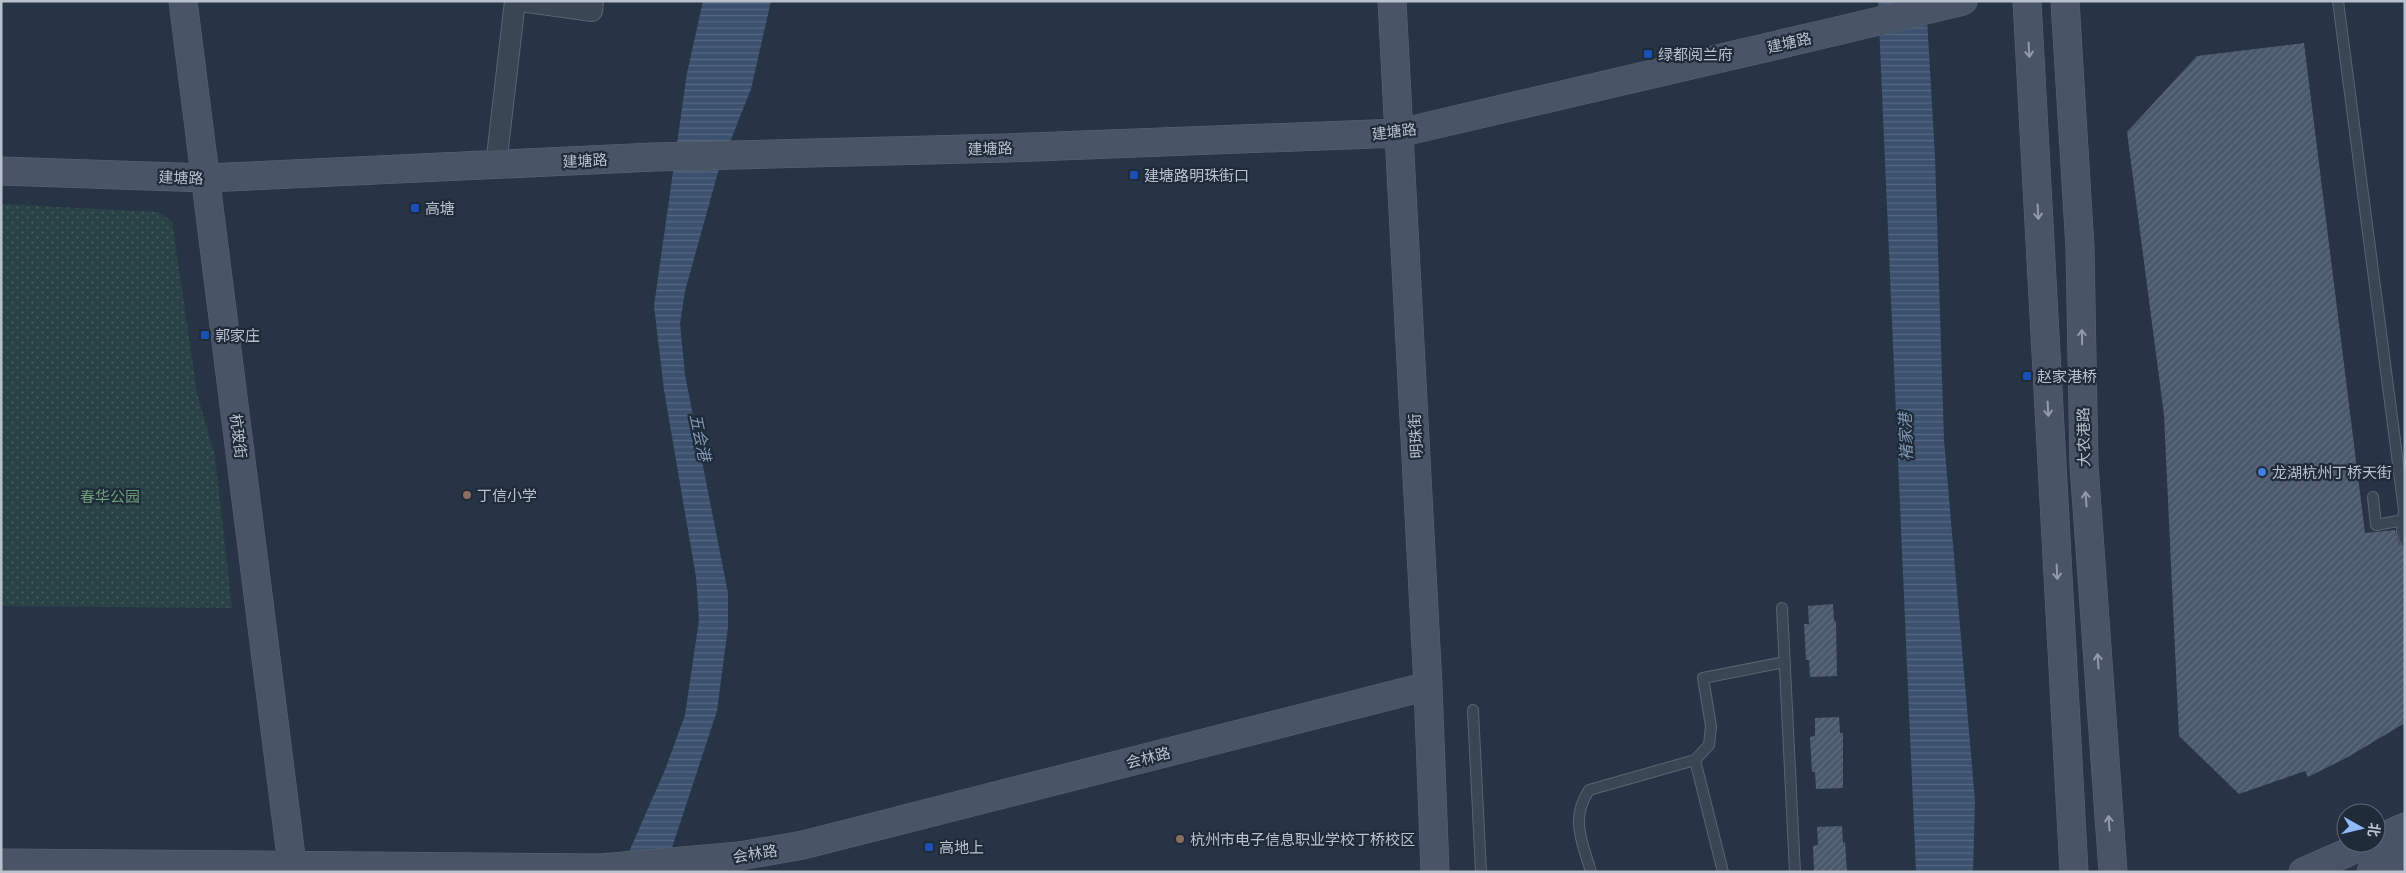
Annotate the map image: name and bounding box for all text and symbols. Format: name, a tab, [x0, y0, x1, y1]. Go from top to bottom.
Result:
street label: 建塘路	[1765, 28, 1813, 56]
one-way arrow	[2025, 42, 2034, 58]
place label: 绿都阅兰府	[1658, 45, 1733, 63]
marker: 绿都阅兰府	[1642, 48, 1654, 60]
street label: 建塘路	[1371, 119, 1417, 143]
street label: 建塘路	[967, 138, 1013, 158]
street label: 建塘路	[562, 150, 608, 170]
place label: 建塘路明珠街口	[1144, 166, 1249, 184]
street label: 建塘路	[158, 167, 204, 187]
marker: 建塘路明珠街口	[1128, 169, 1140, 181]
place label: 高塘	[425, 199, 455, 217]
marker: 高塘	[409, 202, 421, 214]
one-way arrow	[2033, 204, 2042, 220]
place label: 郭家庄	[215, 326, 260, 344]
marker: 郭家庄	[199, 329, 211, 341]
one-way arrow	[2077, 329, 2086, 345]
place label: 赵家港桥	[2037, 367, 2097, 385]
marker: 赵家港桥	[2021, 370, 2033, 382]
one-way arrow	[2044, 401, 2053, 417]
street label: 大农港路	[2073, 407, 2093, 467]
water label: 褚家港	[1895, 411, 1915, 461]
water label: 五会港	[687, 412, 716, 464]
street label: 杭玻街	[227, 413, 251, 459]
street label: 明珠街	[1405, 413, 1425, 459]
place label: 龙湖杭州丁桥天街	[2272, 463, 2392, 481]
marker: 龙湖杭州丁桥天街	[2256, 466, 2268, 478]
place label: 丁信小学	[477, 486, 537, 504]
park label: 春华公园	[80, 487, 140, 505]
marker: 丁信小学	[461, 489, 473, 501]
one-way arrow	[2081, 491, 2091, 507]
one-way arrow	[2052, 563, 2061, 579]
one-way arrow	[2093, 653, 2102, 669]
street label: 会林路	[1124, 743, 1172, 771]
north arrow	[2336, 803, 2386, 853]
one-way arrow	[2105, 815, 2114, 831]
text: 北	[2365, 822, 2384, 838]
place label: 杭州市电子信息职业学校丁桥校区	[1190, 830, 1415, 848]
marker: 杭州市电子信息职业学校丁桥校区	[1174, 833, 1186, 845]
place label: 高地上	[939, 838, 984, 856]
street label: 会林路	[731, 841, 779, 865]
marker: 高地上	[923, 841, 935, 853]

